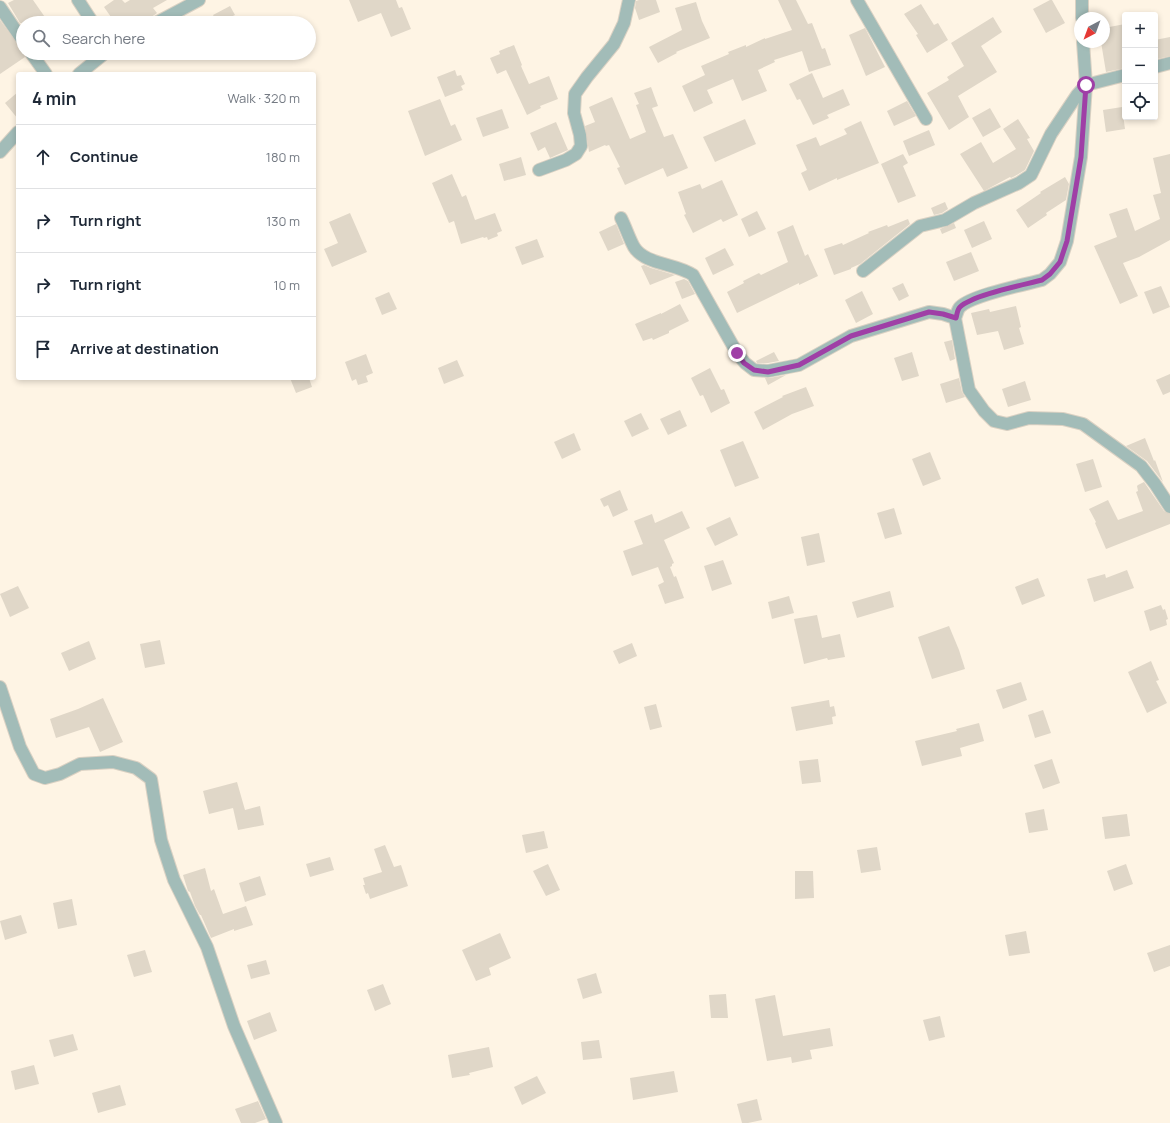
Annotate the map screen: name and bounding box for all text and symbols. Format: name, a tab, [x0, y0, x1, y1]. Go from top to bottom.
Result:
north arrow	[1074, 12, 1110, 48]
map controls	[1122, 12, 1158, 120]
button: +	[1122, 12, 1158, 48]
search box	[16, 16, 316, 60]
icon: search	[30, 27, 52, 49]
text: Search here	[62, 28, 145, 49]
button: −	[1122, 48, 1158, 84]
route start	[1077, 76, 1095, 94]
button: locate	[1122, 84, 1158, 120]
text: 4 min	[32, 87, 76, 110]
text: Walk · 320 m	[227, 89, 300, 107]
icon: ahead	[32, 146, 54, 168]
text: Continue	[70, 146, 138, 167]
text: 180 m	[266, 148, 300, 166]
icon: right	[32, 210, 54, 232]
text: Turn right	[70, 210, 141, 231]
text: 130 m	[266, 212, 300, 230]
icon: right	[32, 274, 54, 296]
text: Turn right	[70, 274, 141, 295]
text: 10 m	[273, 276, 300, 294]
icon: arrive	[32, 338, 54, 360]
text: Arrive at destination	[70, 338, 219, 359]
route end	[728, 344, 746, 362]

